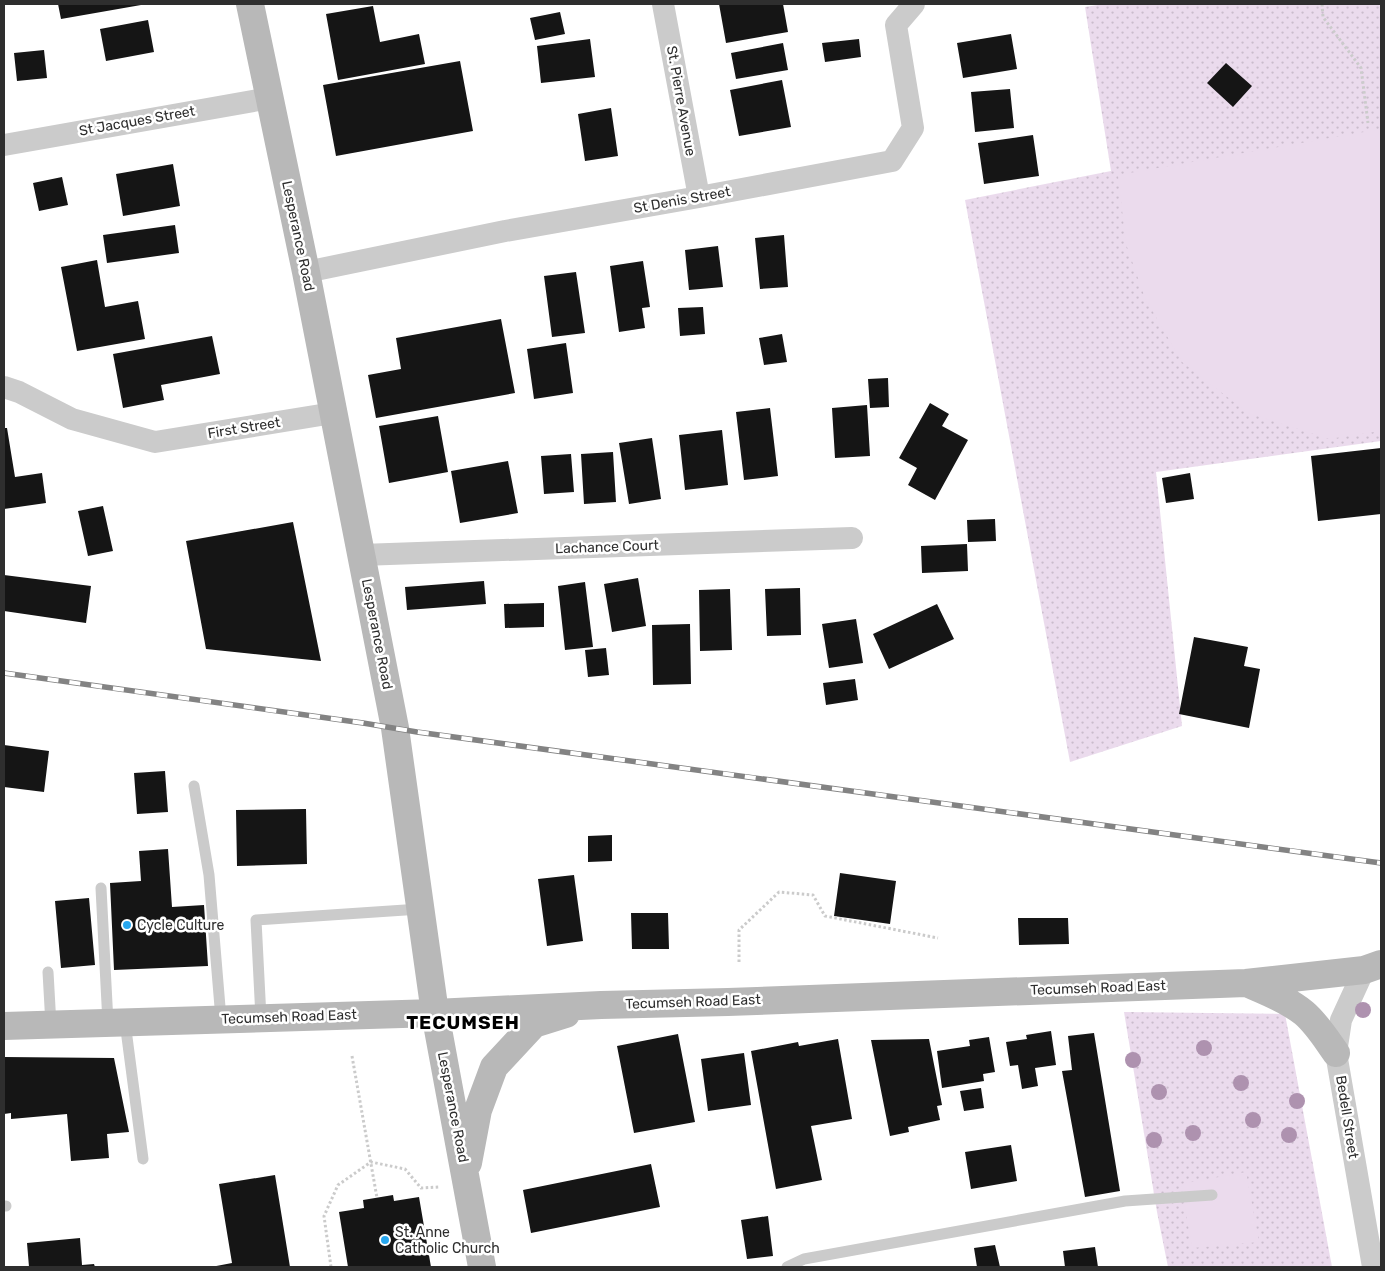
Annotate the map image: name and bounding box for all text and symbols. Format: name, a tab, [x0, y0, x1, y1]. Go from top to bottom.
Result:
street label: St. Pierre Avenue	[663, 44, 699, 158]
street label: St Jacques Street	[78, 102, 197, 140]
street label: Lesperance Road	[278, 179, 318, 293]
street label: St Denis Street	[632, 183, 732, 217]
street label: First Street	[206, 414, 282, 442]
street label: Lachance Court	[555, 537, 660, 557]
street label: Lesperance Road	[358, 577, 396, 691]
place label: Cycle Culture	[137, 917, 224, 934]
marker: Cycle Culture	[121, 919, 133, 931]
street label: Tecumseh Road East	[1030, 977, 1167, 999]
street label: Tecumseh Road East	[625, 991, 762, 1013]
street label: Tecumseh Road East	[221, 1006, 358, 1028]
district label: TECUMSEH	[406, 1011, 520, 1034]
street label: Lesperance Road	[434, 1050, 472, 1164]
street label: Bedell Street	[1332, 1074, 1362, 1160]
place label: St. Anne Catholic Church	[395, 1224, 500, 1257]
marker: St. Anne Catholic Church	[379, 1234, 391, 1246]

